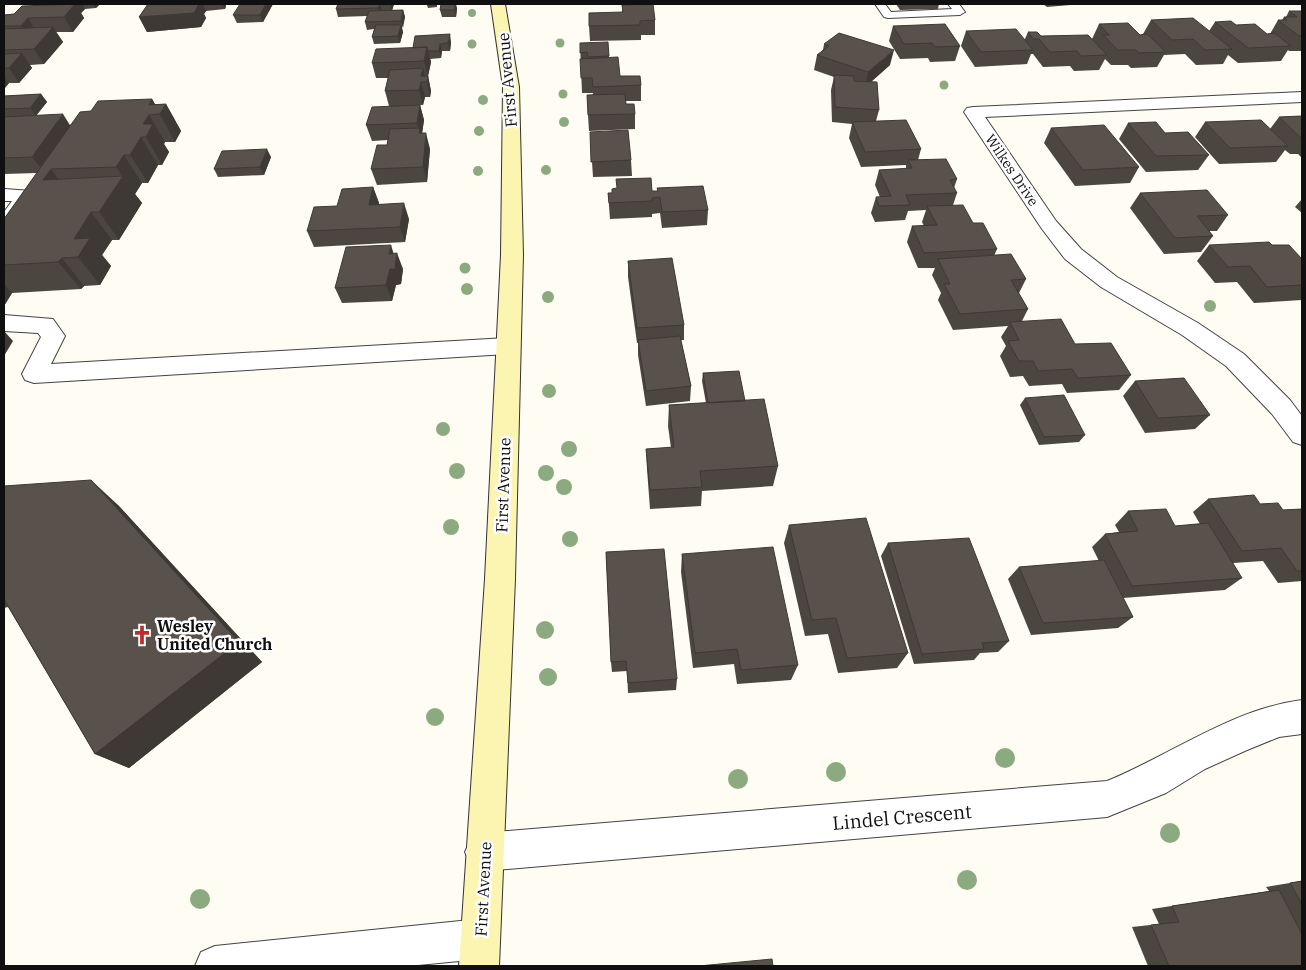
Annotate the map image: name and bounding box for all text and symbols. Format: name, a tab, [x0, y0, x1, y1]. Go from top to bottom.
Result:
street label: First Avenue	[493, 32, 521, 128]
street label: Wilkes Drive	[981, 131, 1043, 209]
street label: First Avenue	[491, 437, 515, 533]
place label: Wesley United Church	[157, 616, 272, 654]
church icon: Wesley United Church	[131, 624, 153, 646]
street label: Lindel Crescent	[831, 799, 973, 835]
street label: First Avenue	[471, 841, 495, 937]

